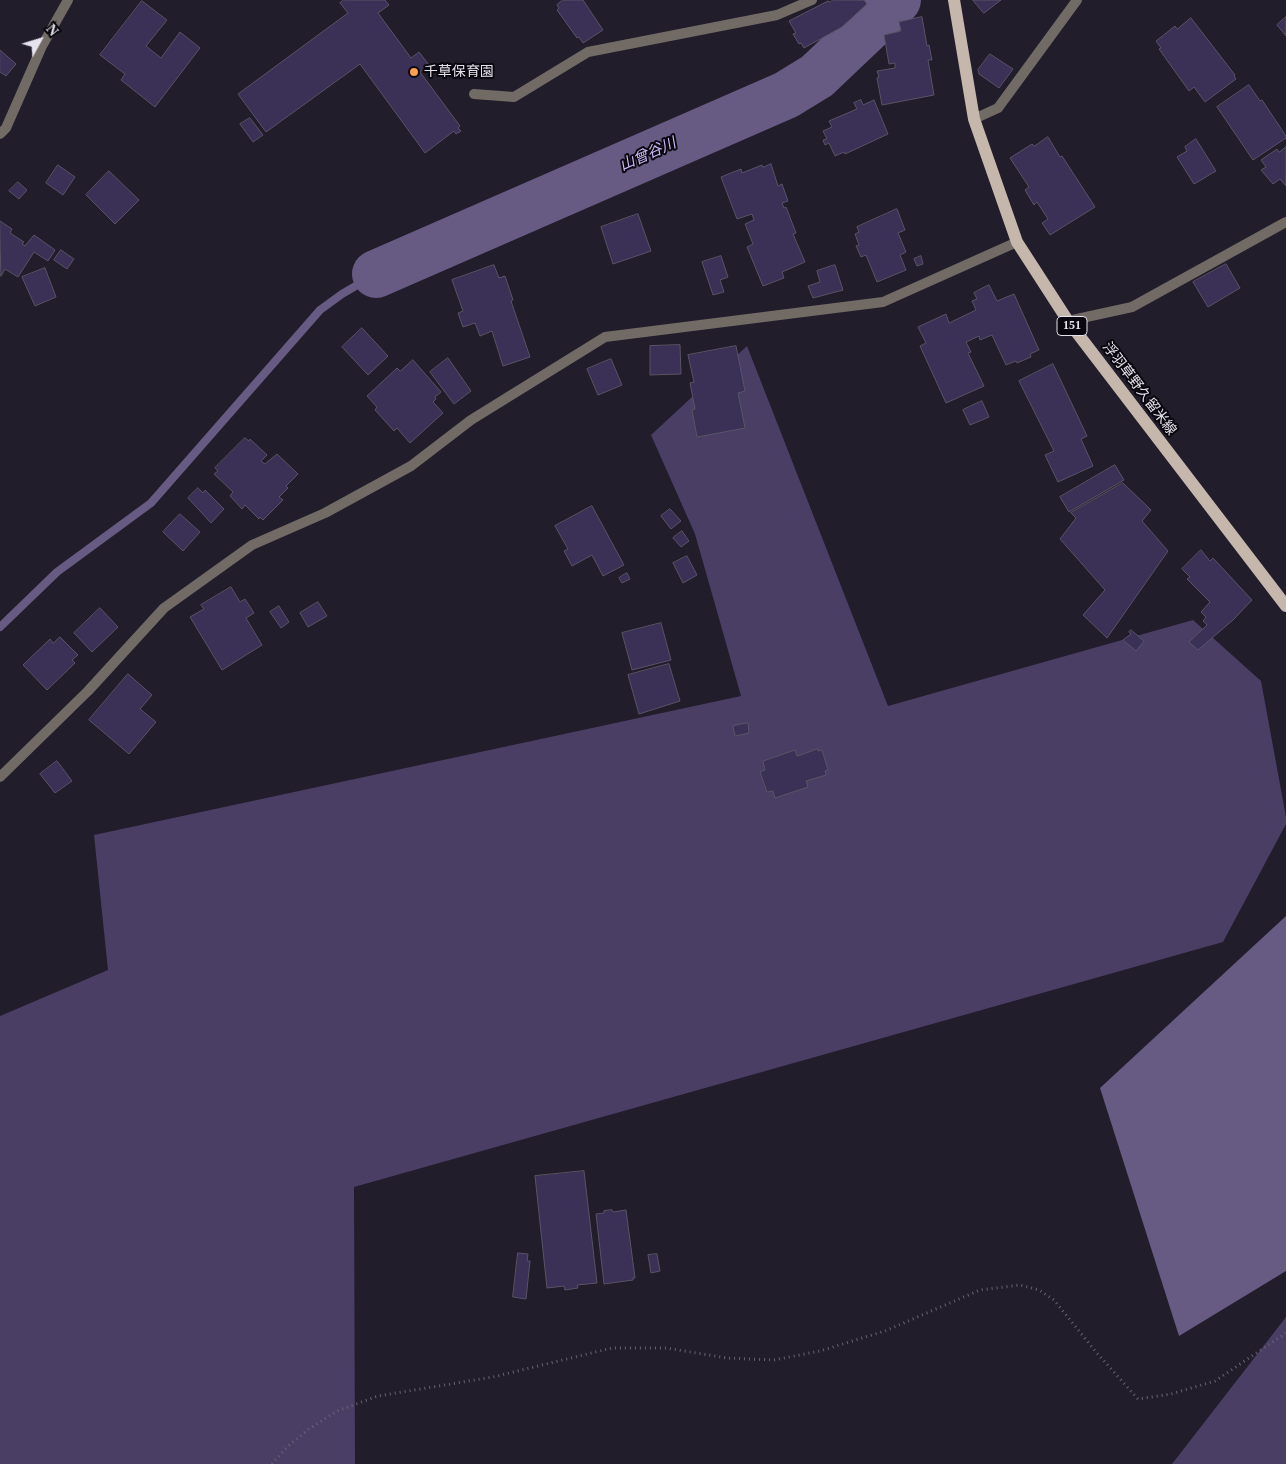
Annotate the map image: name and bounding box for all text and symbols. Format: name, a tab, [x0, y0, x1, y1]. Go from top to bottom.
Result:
north arrow	[15, 15, 65, 65]
text: N	[43, 22, 61, 39]
place label: 千草保育園	[424, 64, 494, 80]
marker: 千草保育園	[408, 66, 420, 78]
water label: 山曾谷川	[617, 135, 679, 175]
road number: 151	[1057, 316, 1087, 336]
street label: 浮羽草野久留米線	[1099, 339, 1179, 439]

